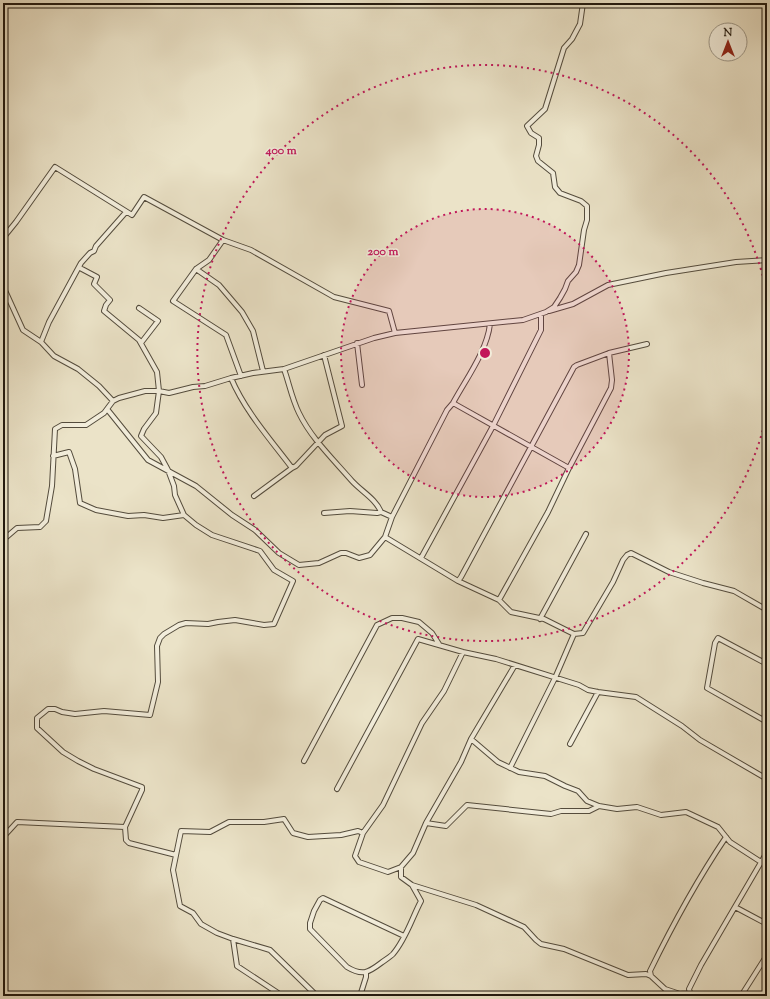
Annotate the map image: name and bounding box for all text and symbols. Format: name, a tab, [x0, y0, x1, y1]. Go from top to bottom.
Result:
north arrow	[708, 22, 748, 62]
text: N	[723, 25, 733, 41]
text: 400 m	[264, 142, 297, 160]
text: 200 m	[368, 243, 398, 261]
centre of rings	[478, 346, 492, 360]

